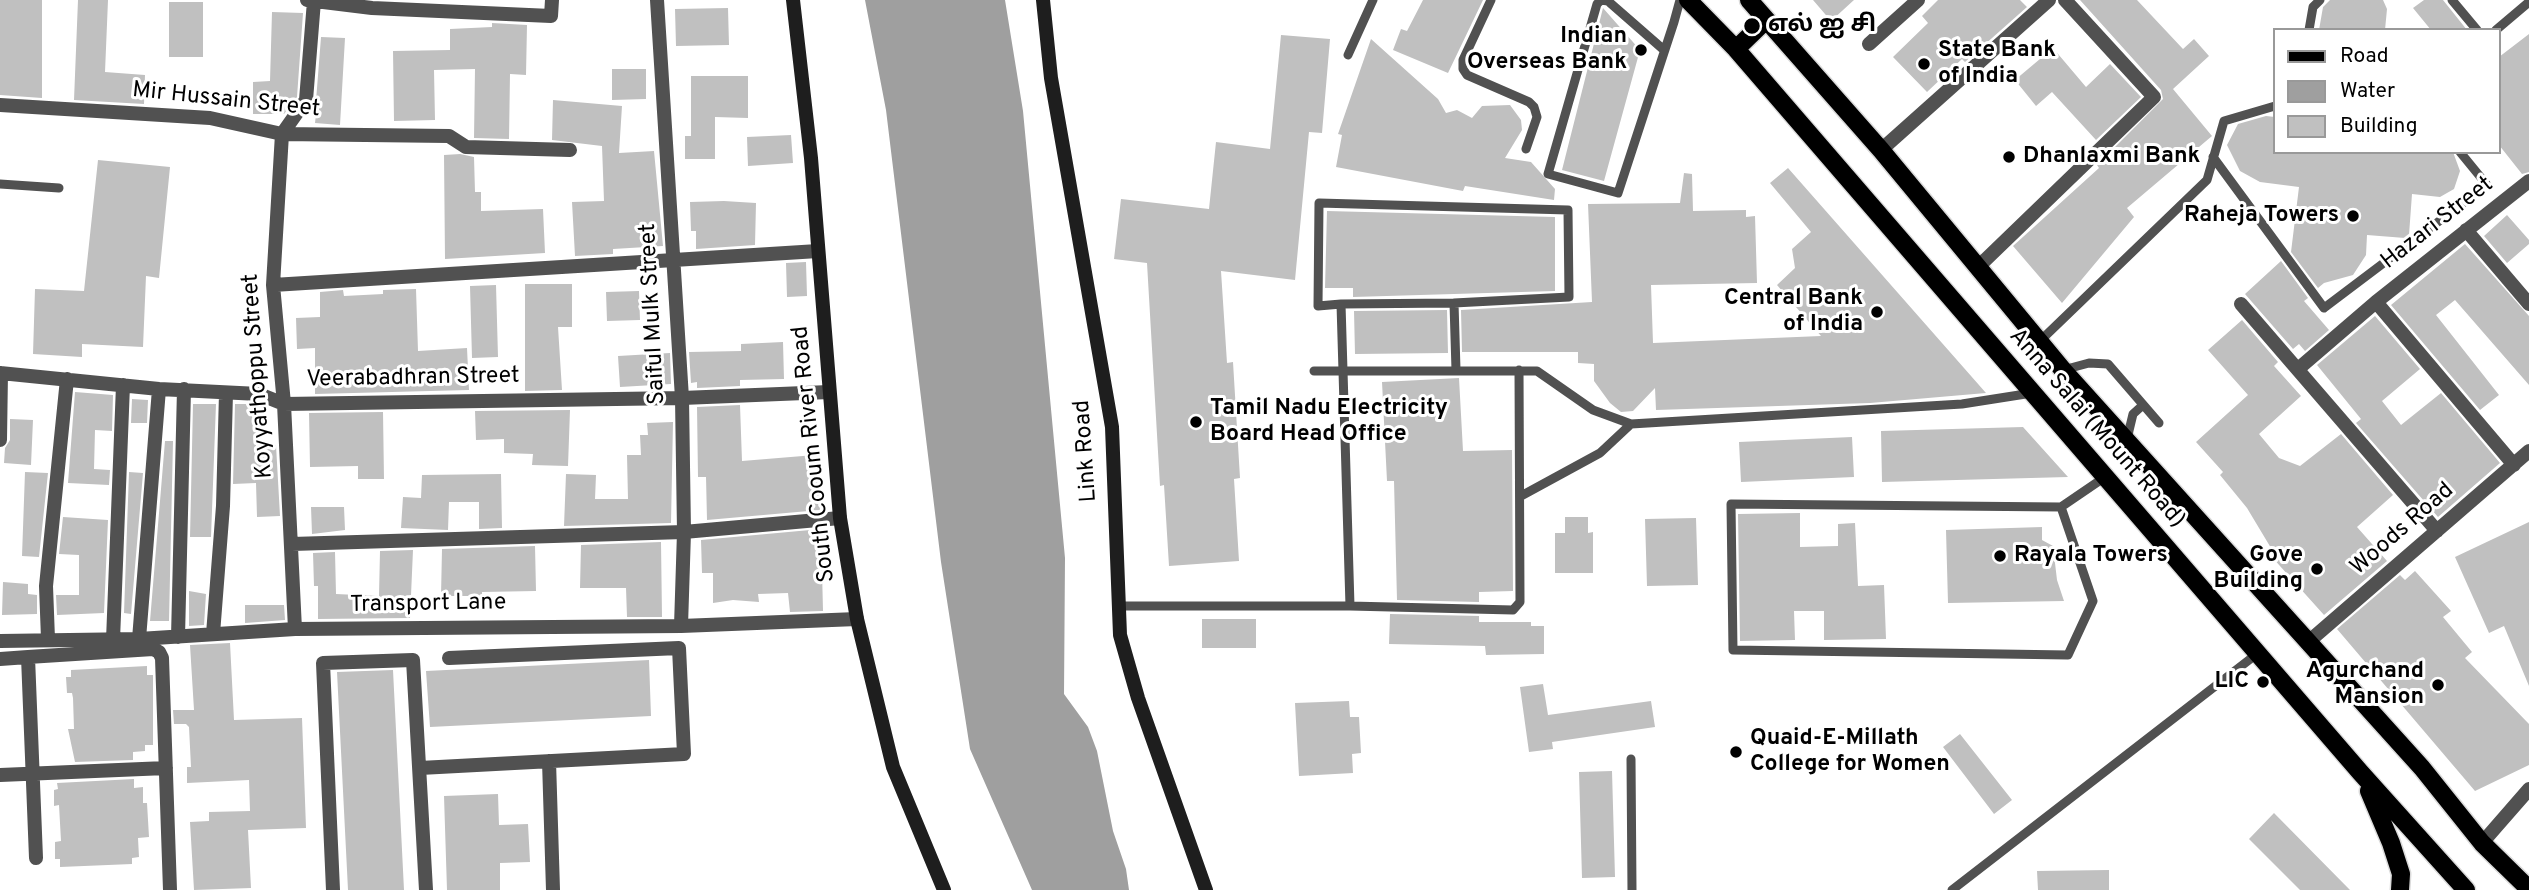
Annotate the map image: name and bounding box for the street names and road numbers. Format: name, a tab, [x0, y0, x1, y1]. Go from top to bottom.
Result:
street label: Mir Hussain Street	[131, 77, 321, 125]
street label: Hazari Street	[2376, 172, 2500, 276]
street label: Saiful Mulk Street	[635, 223, 673, 405]
street label: Koyyathoppu Street	[238, 273, 280, 479]
street label: South Cooum River Road	[788, 324, 842, 584]
street label: Anna Salai (Mount Road)	[2002, 324, 2190, 534]
street label: Veerabadhran Street	[306, 363, 520, 395]
street label: Link Road	[1070, 399, 1104, 503]
street label: Woods Road	[2346, 478, 2460, 582]
street label: Transport Lane	[350, 590, 506, 620]

